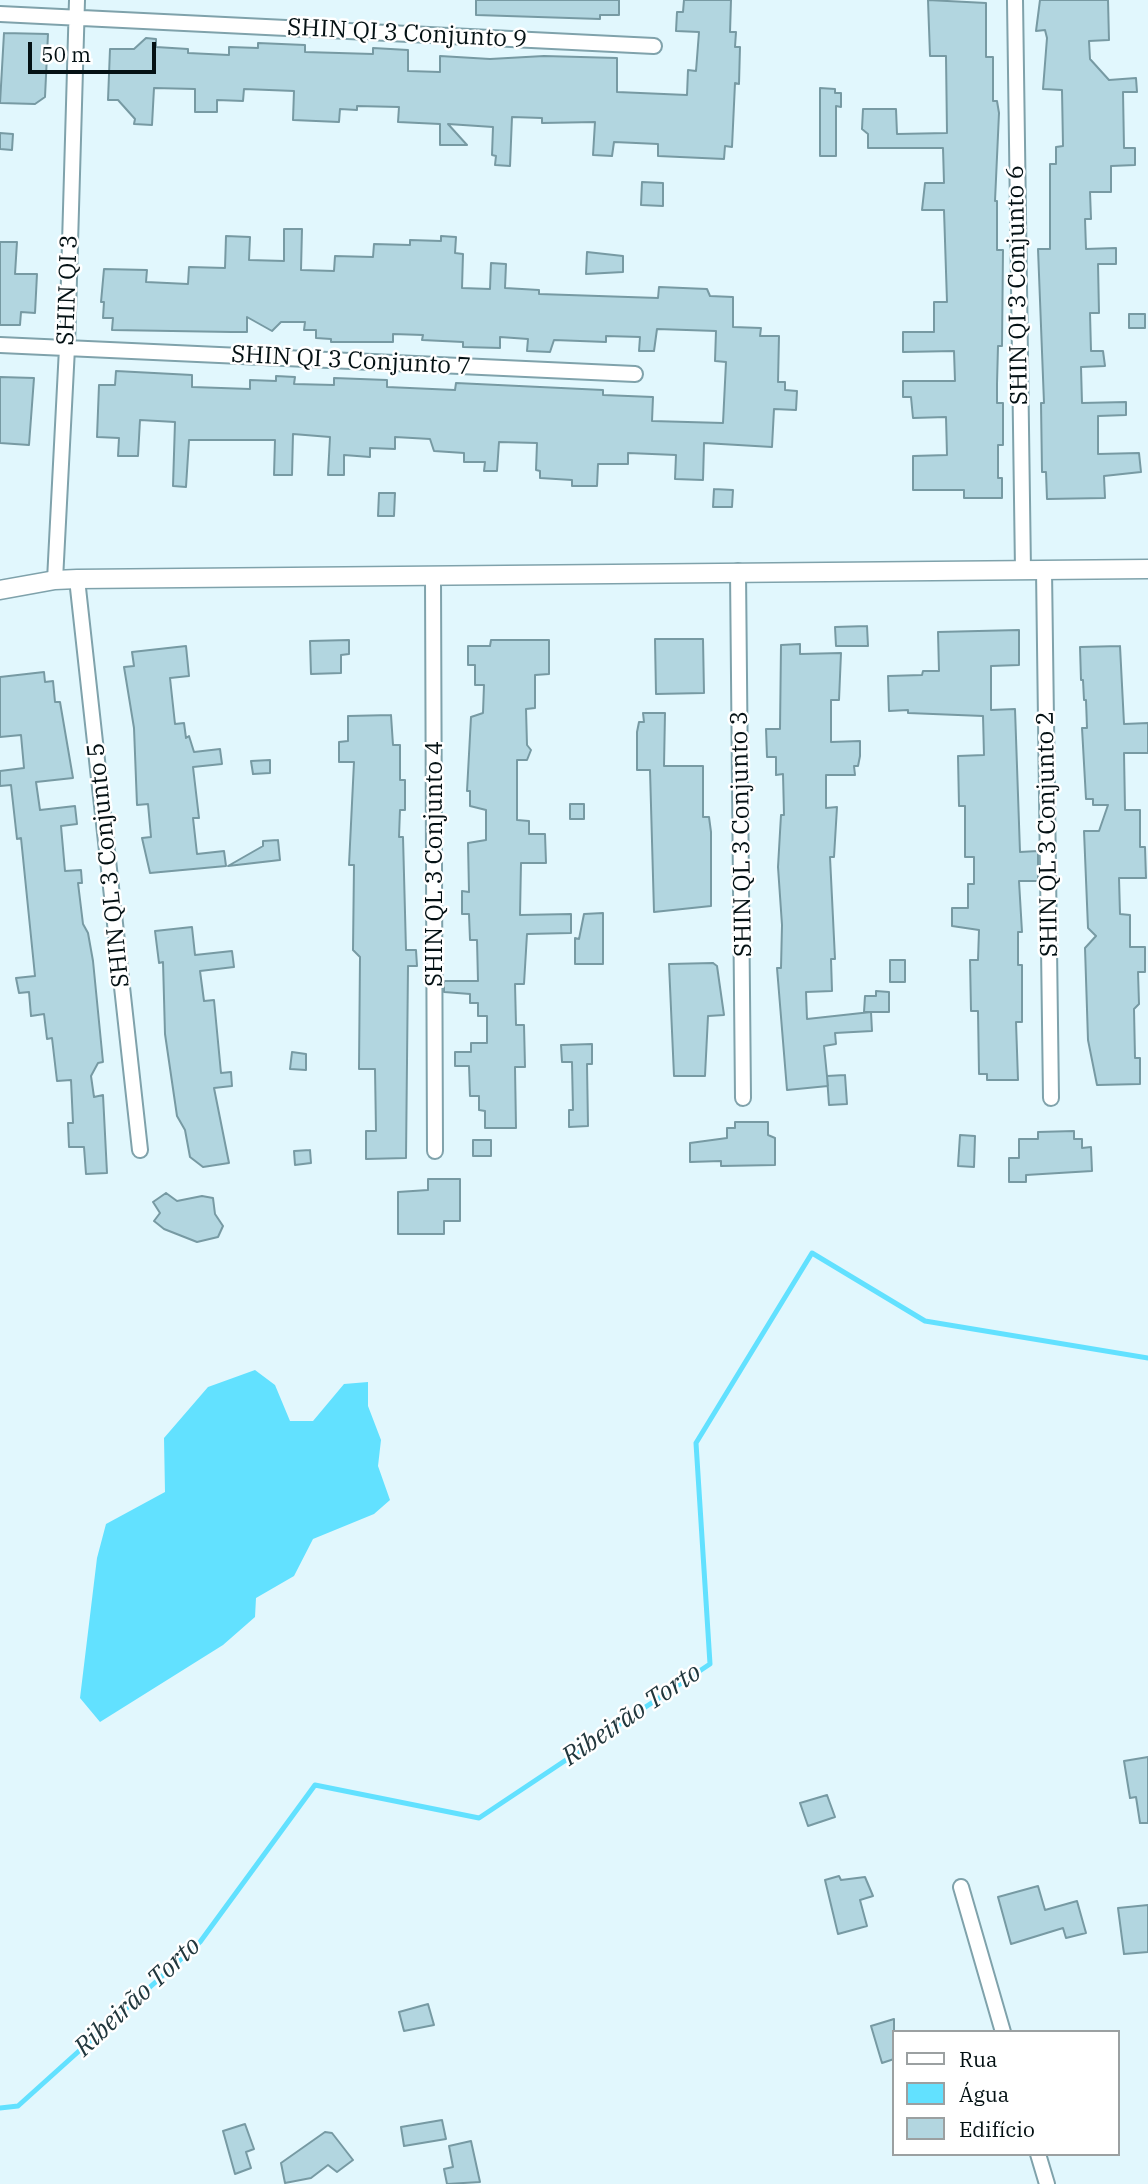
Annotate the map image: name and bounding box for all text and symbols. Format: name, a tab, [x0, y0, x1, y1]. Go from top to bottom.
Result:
street label: SHIN QI 3 Conjunto 9	[286, 13, 528, 55]
scale bar	[32, 28, 159, 72]
text: 50 m	[41, 40, 91, 68]
street label: SHIN QI 3 Conjunto 6	[1002, 165, 1034, 405]
street label: SHIN QI 3	[52, 234, 84, 346]
street label: SHIN QI 3 Conjunto 7	[230, 340, 472, 382]
street label: SHIN QL 3 Conjunto 3	[725, 711, 759, 957]
street label: SHIN QL 3 Conjunto 2	[1031, 711, 1065, 957]
street label: SHIN QL 3 Conjunto 5	[82, 741, 136, 989]
street label: SHIN QL 3 Conjunto 4	[421, 741, 449, 987]
water label: Ribeirão Torto	[557, 1657, 707, 1773]
water label: Ribeirão Torto	[68, 1931, 208, 2063]
legend	[892, 2030, 1120, 2156]
text: Rua	[959, 2045, 997, 2073]
text: Água	[959, 2080, 1009, 2108]
text: Edifício	[959, 2115, 1035, 2143]

